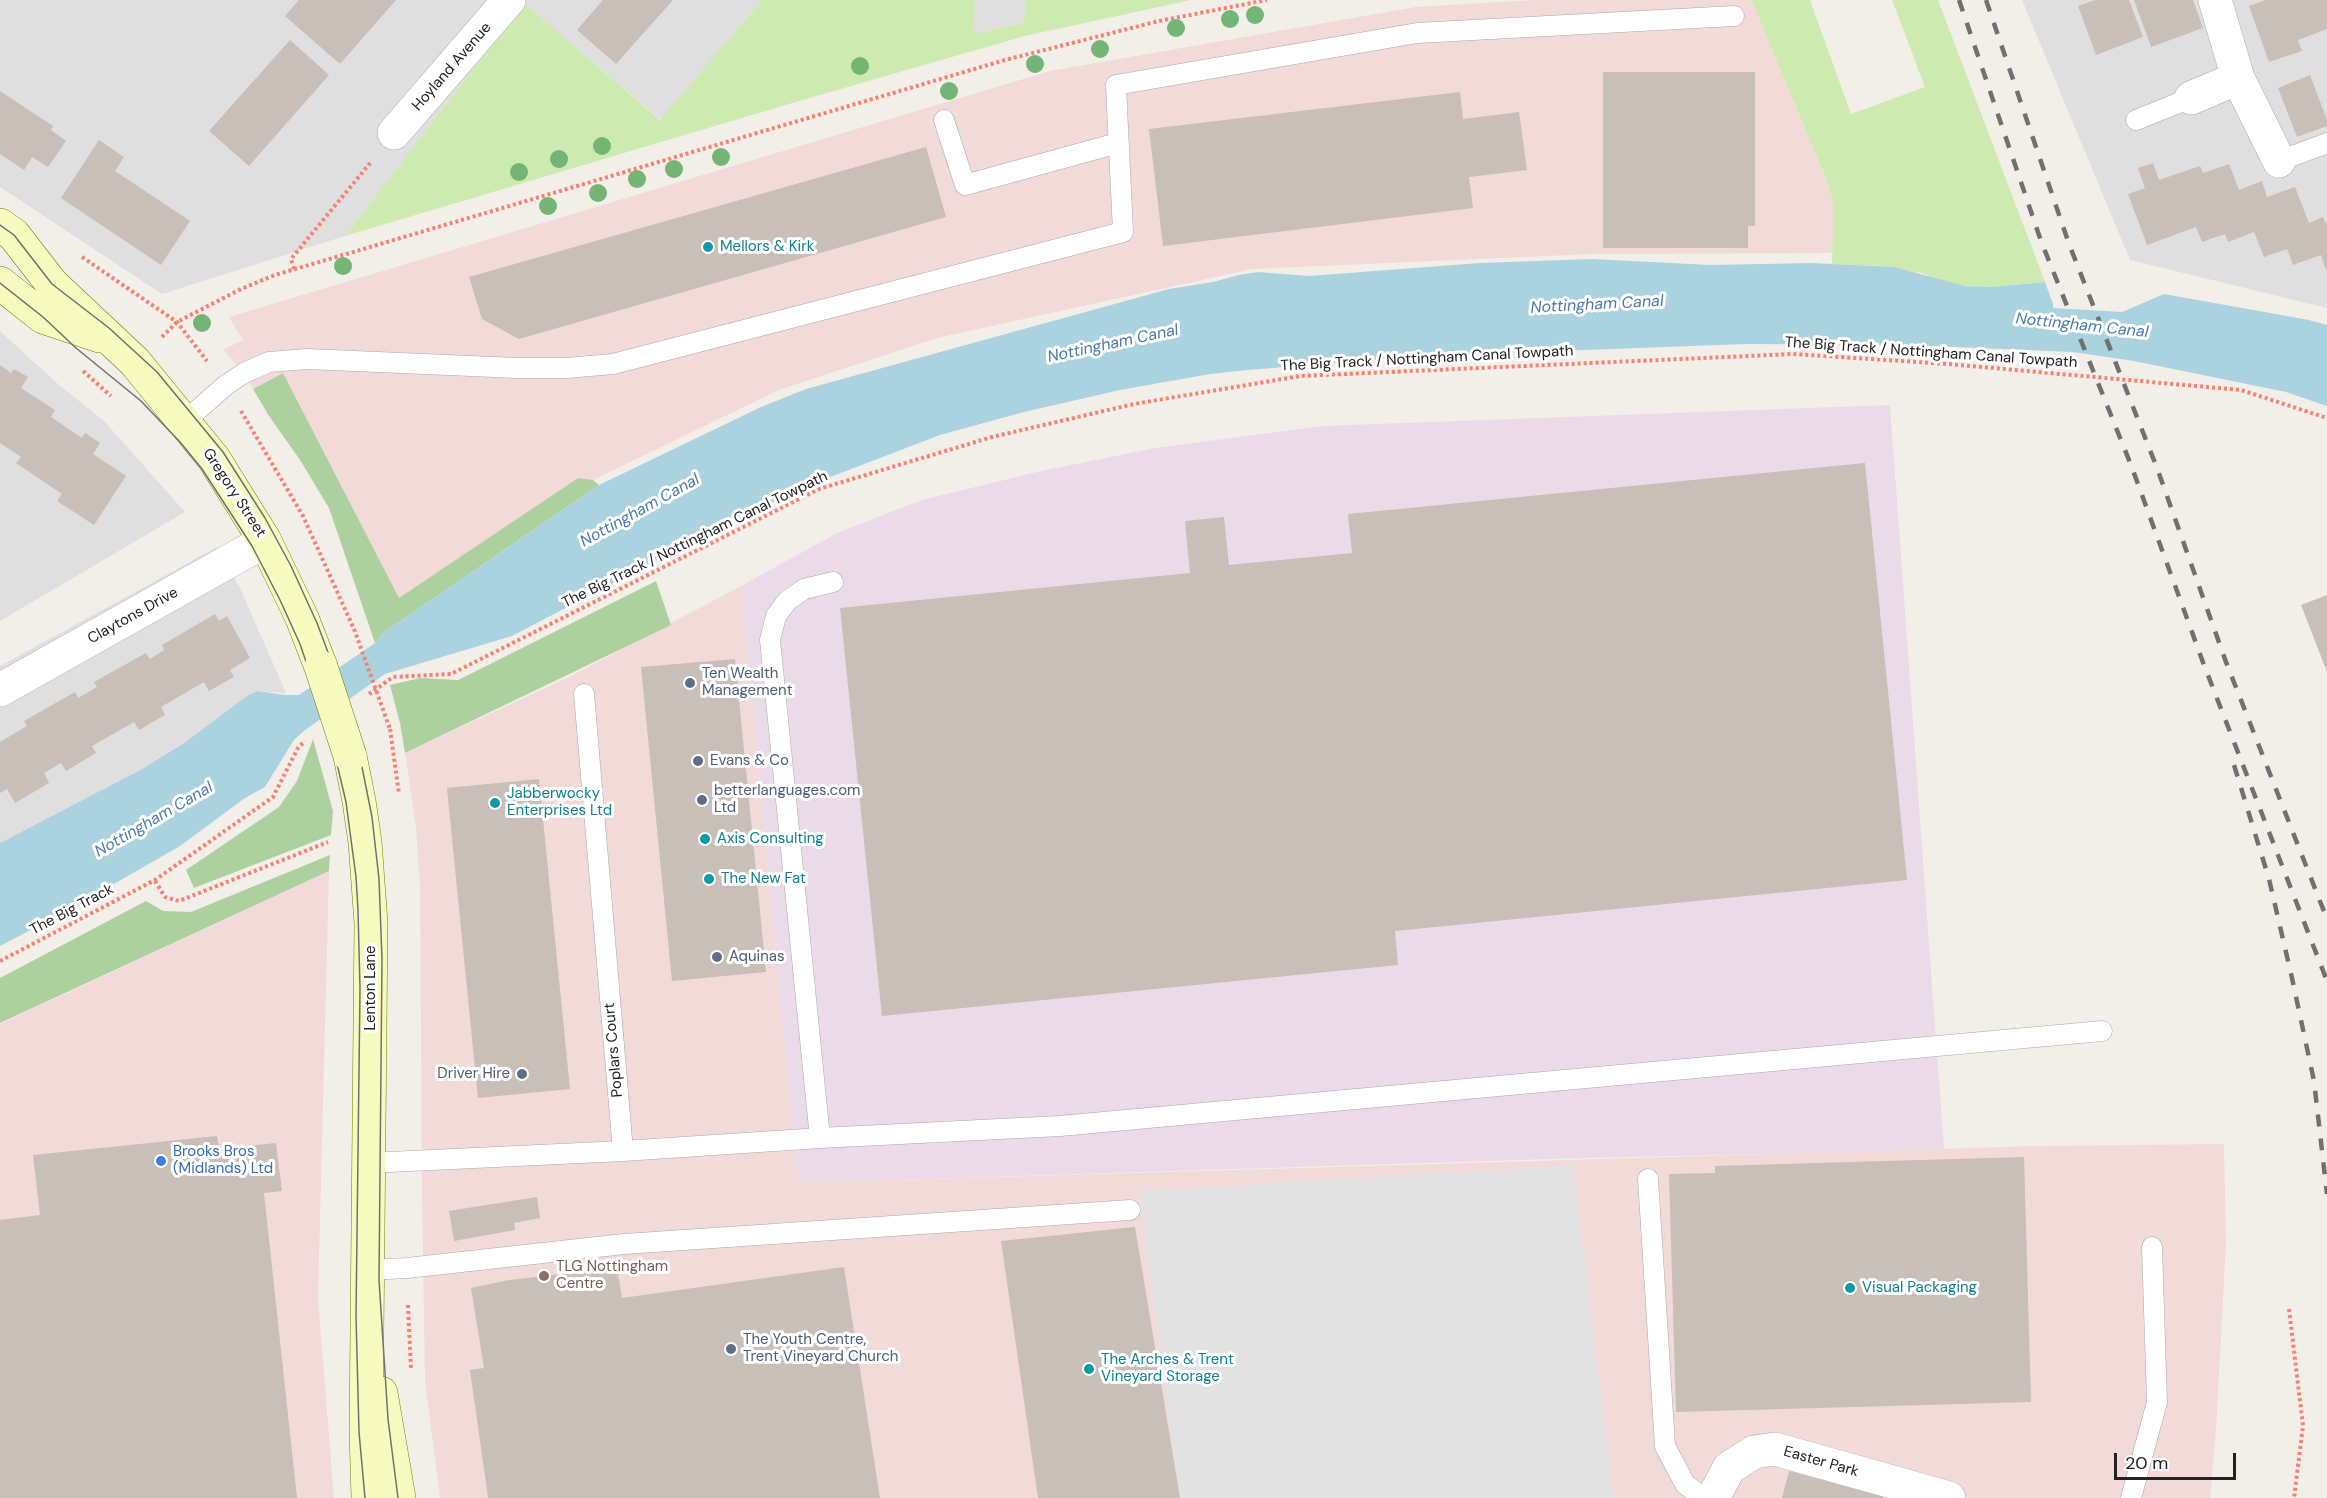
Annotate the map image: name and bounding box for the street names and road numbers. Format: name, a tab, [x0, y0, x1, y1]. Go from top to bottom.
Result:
street label: Hoyland Avenue	[409, 19, 495, 115]
street label: The Big Track / Nottingham Canal Towpath	[1784, 334, 2078, 372]
street label: The Big Track / Nottingham Canal Towpath	[1280, 342, 1574, 376]
street label: Gregory Street	[199, 445, 269, 541]
street label: The Big Track / Nottingham Canal Towpath	[559, 468, 831, 612]
street label: Claytons Drive	[85, 584, 181, 648]
street label: The Big Track	[27, 880, 117, 940]
street label: Lenton Lane	[362, 945, 380, 1031]
street label: Poplars Court	[601, 1002, 627, 1098]
street label: Easter Park	[1781, 1443, 1861, 1481]

